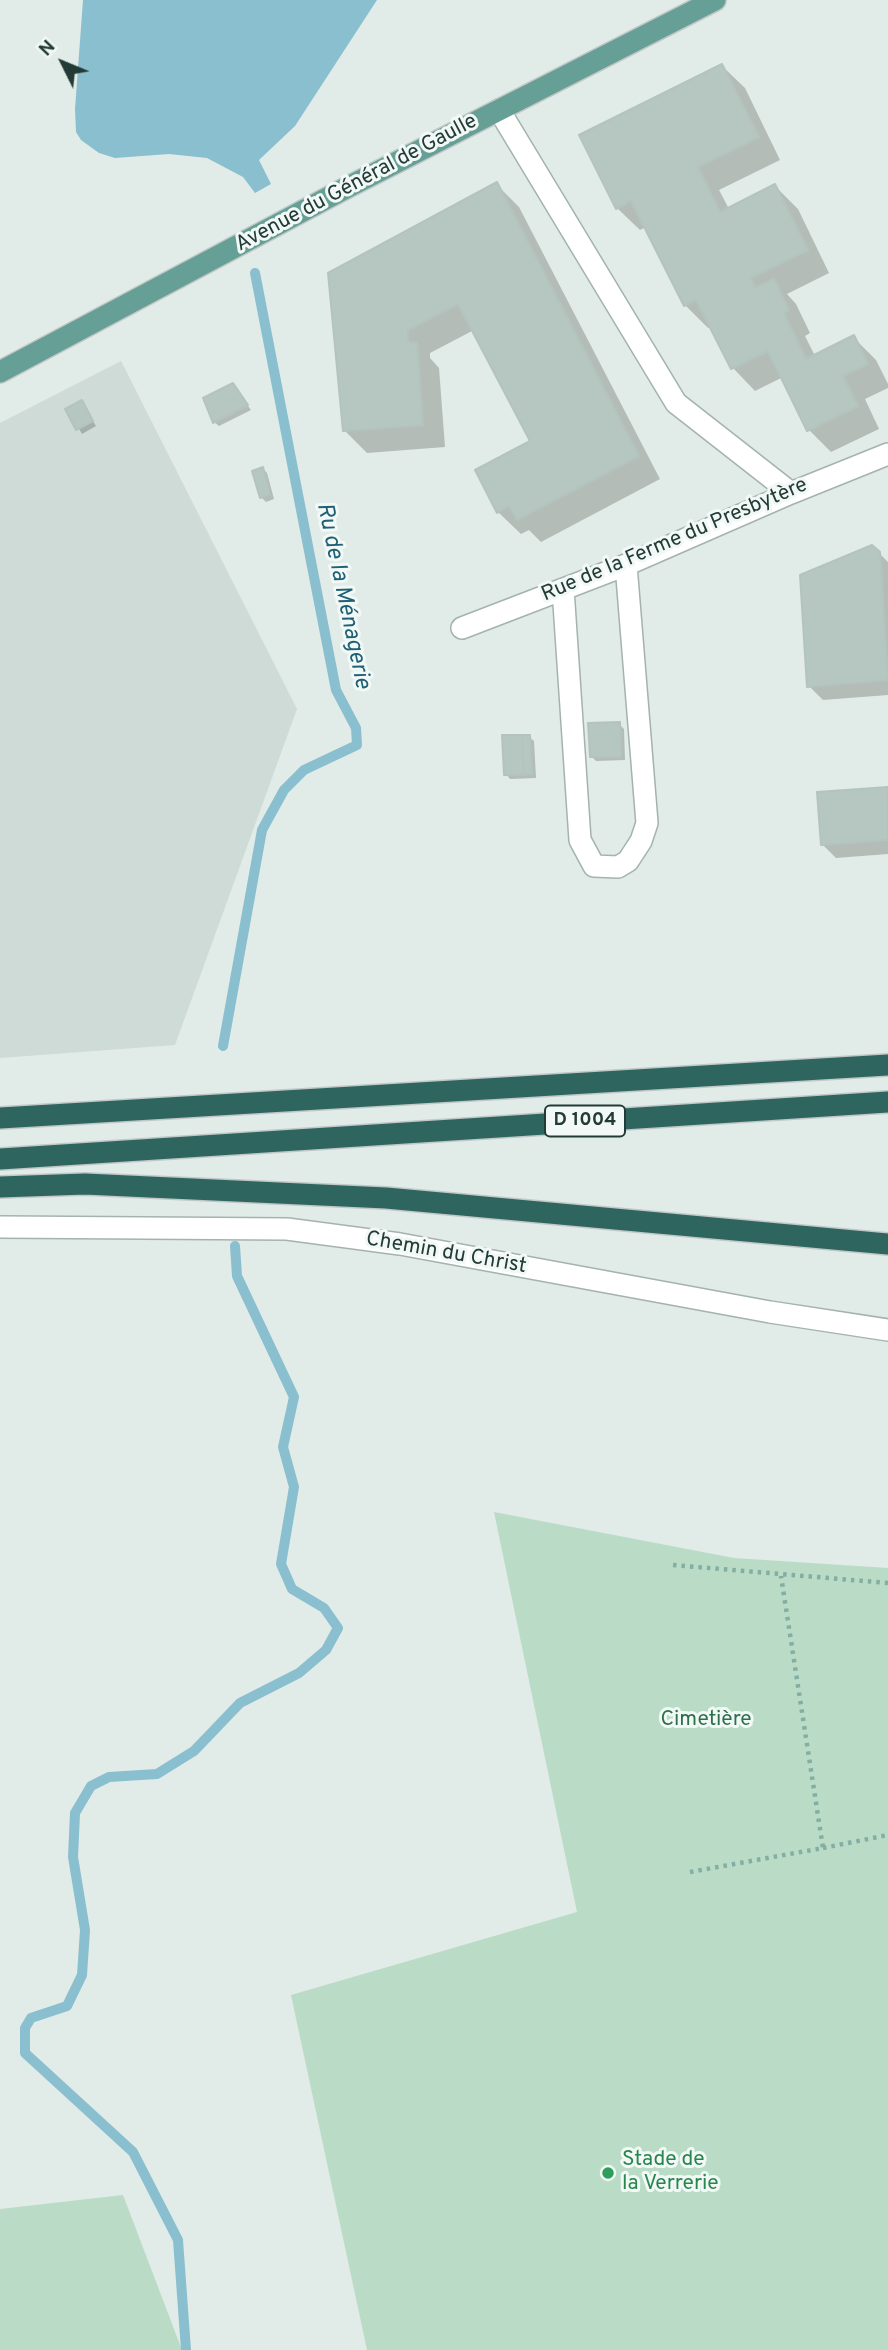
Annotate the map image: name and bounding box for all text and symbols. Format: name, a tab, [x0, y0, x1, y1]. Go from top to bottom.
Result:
north arrow	[28, 28, 98, 98]
text: N	[34, 36, 61, 62]
street label: Avenue du Général de Gaulle	[232, 110, 482, 258]
street label: Rue de la Ferme du Presbytère	[538, 473, 812, 609]
water label: Ru de la Ménagerie	[309, 501, 375, 691]
road number: D 1004	[545, 1106, 625, 1136]
street label: Chemin du Christ	[364, 1227, 528, 1281]
park label: Cimetière	[660, 1708, 752, 1734]
place label: Stade de la Verrerie	[622, 2148, 719, 2198]
marker: Stade de la Verrerie	[600, 2165, 616, 2181]

